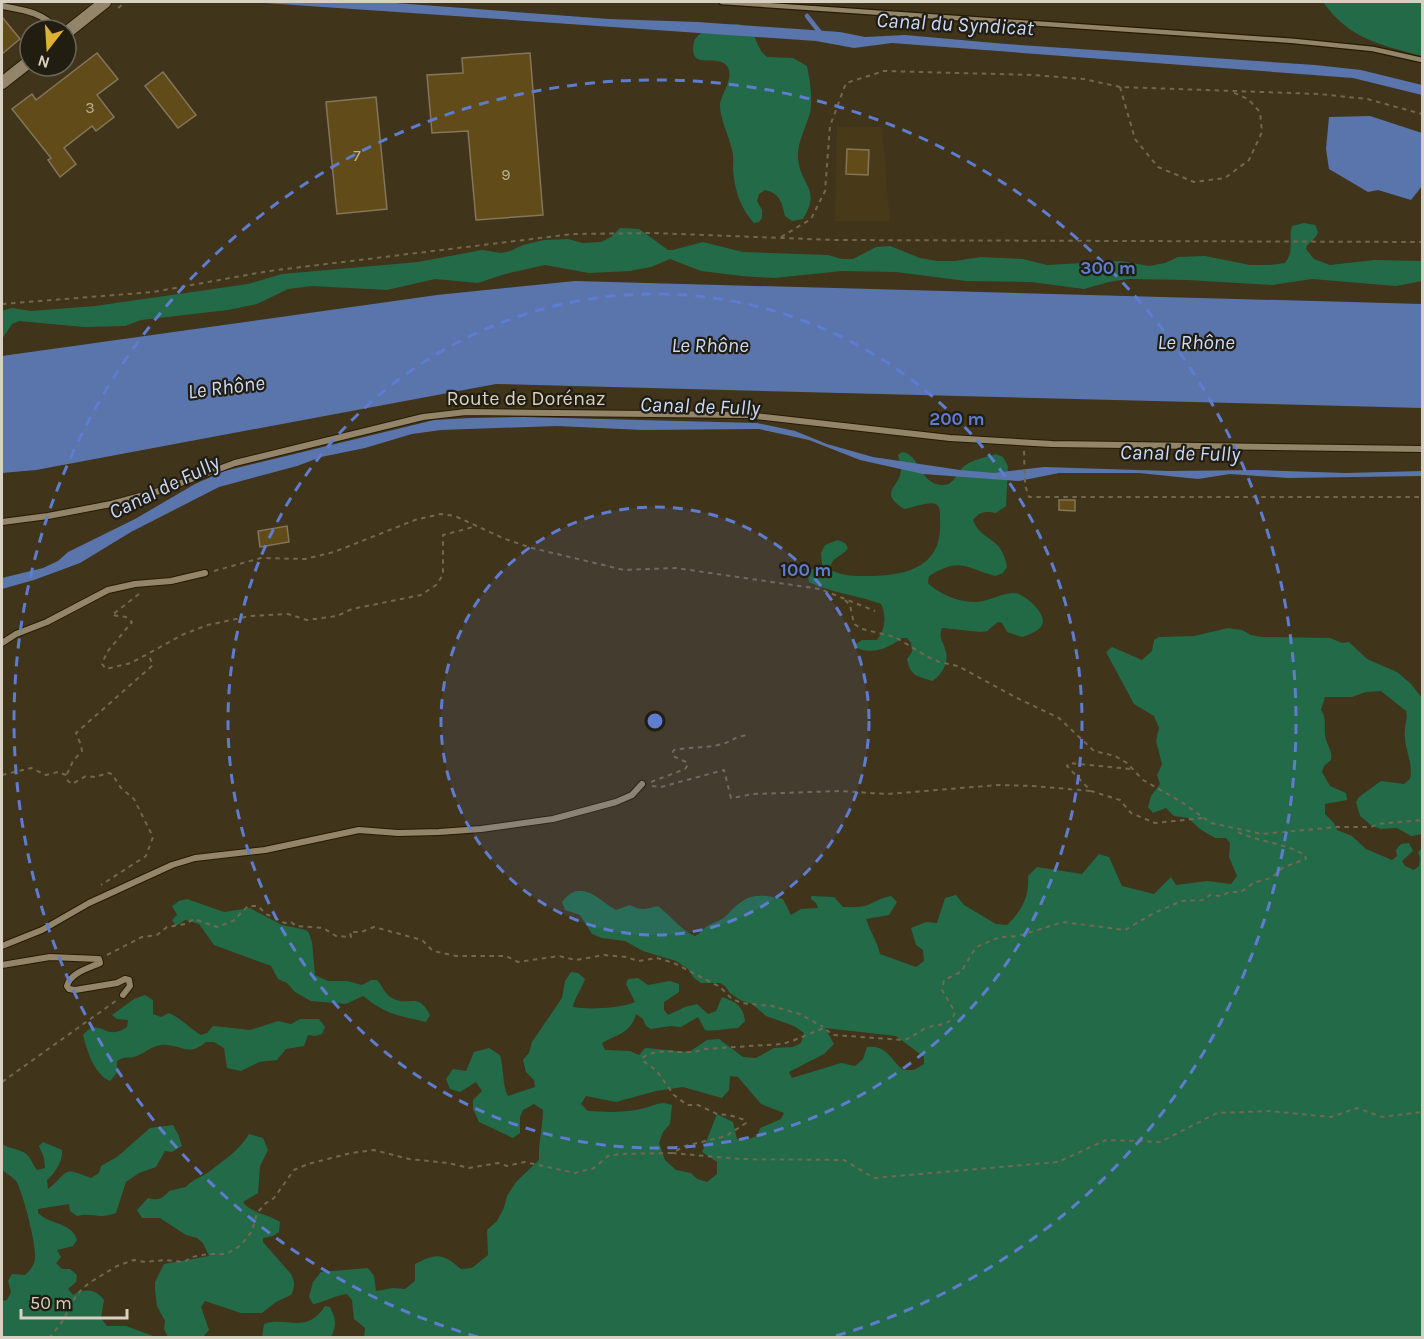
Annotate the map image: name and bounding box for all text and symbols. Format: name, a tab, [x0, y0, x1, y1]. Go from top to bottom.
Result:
water label: Canal du Syndicat	[876, 8, 1035, 40]
north arrow	[18, 18, 78, 78]
text: N	[35, 51, 52, 73]
house number: 3	[85, 98, 95, 117]
house number: 7	[353, 146, 361, 165]
house number: 9	[501, 165, 511, 184]
text: 300 m	[1080, 257, 1136, 279]
water label: Le Rhône	[1157, 330, 1235, 354]
water label: Le Rhône	[671, 333, 749, 357]
water label: Le Rhône	[186, 370, 266, 404]
street label: Route de Dorénaz	[447, 387, 605, 410]
water label: Canal de Fully	[640, 392, 761, 420]
text: 200 m	[929, 408, 985, 430]
water label: Canal de Fully	[1120, 440, 1241, 466]
water label: Canal de Fully	[105, 450, 224, 524]
text: 100 m	[781, 559, 831, 581]
centre of rings	[645, 711, 665, 731]
scale bar	[21, 1282, 128, 1320]
text: 50 m	[30, 1292, 72, 1314]

